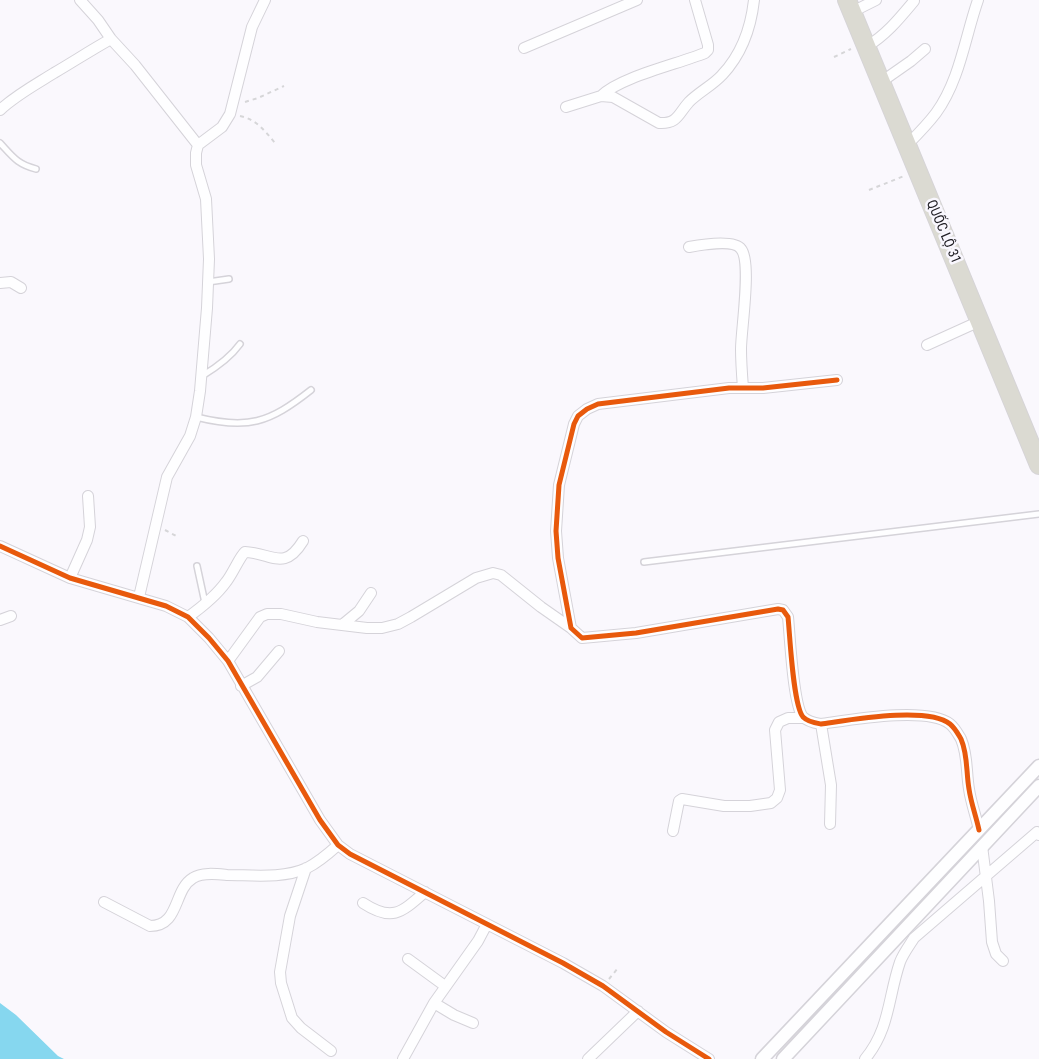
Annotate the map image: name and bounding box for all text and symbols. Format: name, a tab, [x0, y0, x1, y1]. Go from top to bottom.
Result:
street label: QUỐC LỘ 31	[922, 198, 964, 266]

